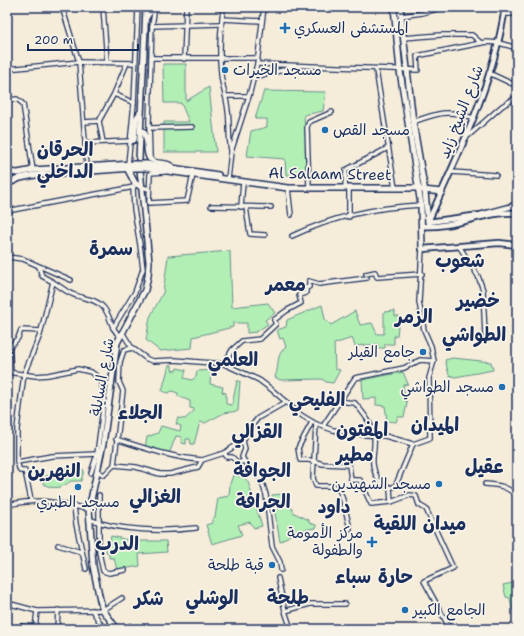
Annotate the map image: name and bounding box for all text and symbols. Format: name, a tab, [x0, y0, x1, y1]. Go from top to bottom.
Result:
place label: المستشفى العسكري	[294, 18, 408, 39]
marker: المستشفى العسكري	[279, 22, 291, 34]
scale bar	[28, 26, 138, 52]
text: 200 m	[34, 32, 73, 48]
place label: مسجد الخيرات	[233, 60, 322, 80]
street label: شارع الشيخ زايد	[434, 62, 488, 162]
marker: مسجد الخيرات	[220, 65, 230, 75]
place label: مسجد القص	[333, 120, 410, 140]
marker: مسجد القص	[320, 125, 330, 135]
district label: الحرقان الداخلي	[37, 137, 93, 188]
street label: Al Salaam Street	[268, 163, 392, 185]
district label: سمرة	[89, 236, 133, 261]
district label: شعوب	[435, 248, 485, 274]
district label: معمر	[264, 272, 306, 297]
district label: خضير	[454, 288, 500, 313]
district label: الزمر	[393, 304, 433, 329]
district label: الطواشي	[442, 322, 506, 351]
street label: شارع السايلة	[85, 336, 119, 418]
place label: جامع القيلر	[347, 342, 415, 363]
district label: العلمي	[208, 347, 258, 376]
marker: جامع القيلر	[418, 347, 428, 357]
place label: مسجد الطواشي	[400, 377, 494, 400]
marker: مسجد الطواشي	[497, 382, 507, 392]
district label: الفليحي	[289, 387, 345, 416]
district label: الجلاء	[117, 400, 163, 425]
district label: الميدان	[411, 412, 459, 437]
district label: المفتون	[336, 417, 388, 442]
district label: القزالي	[232, 419, 283, 448]
district label: مطير	[334, 442, 374, 467]
district label: عقيل	[465, 454, 503, 479]
district label: النهرين	[27, 458, 81, 483]
district label: الجوافة	[233, 458, 291, 483]
place label: مسجد الشهيدين	[331, 474, 431, 494]
marker: مسجد الشهيدين	[434, 479, 444, 489]
marker: مسجد الطبري	[73, 482, 83, 492]
district label: الغزالي	[129, 484, 181, 513]
district label: الجرافة	[235, 489, 291, 514]
place label: مسجد الطبري	[36, 492, 120, 513]
district label: داود	[318, 494, 350, 519]
district label: ميدان اللقية	[374, 511, 466, 536]
place label: مركز الأمومة والطفولة	[287, 523, 363, 560]
district label: الدرب	[95, 531, 139, 556]
marker: مركز الأمومة والطفولة	[366, 536, 378, 548]
place label: قبة طلحة	[208, 555, 264, 575]
marker: قبة طلحة	[267, 560, 277, 570]
district label: حارة سباء	[335, 564, 413, 589]
district label: الوشلي	[186, 585, 239, 614]
district label: طلحة	[267, 585, 309, 610]
district label: شكر	[132, 586, 164, 611]
place label: الجامع الكبير	[411, 600, 485, 621]
marker: الجامع الكبير	[400, 605, 410, 615]

